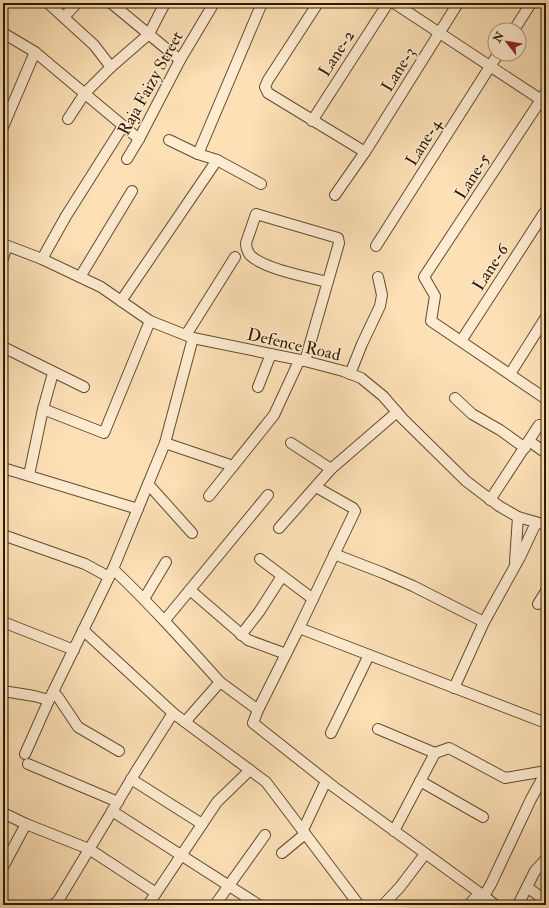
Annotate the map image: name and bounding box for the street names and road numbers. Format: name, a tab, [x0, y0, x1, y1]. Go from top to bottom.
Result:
street label: Lane-2	[314, 26, 359, 80]
street label: Raja Faizy Street	[113, 27, 189, 139]
street label: Lane-3	[377, 43, 420, 96]
street label: Lane-4	[401, 114, 446, 170]
street label: Lane-5	[450, 149, 495, 203]
street label: Lane-6	[468, 239, 514, 294]
street label: Defence Road	[245, 324, 343, 366]

